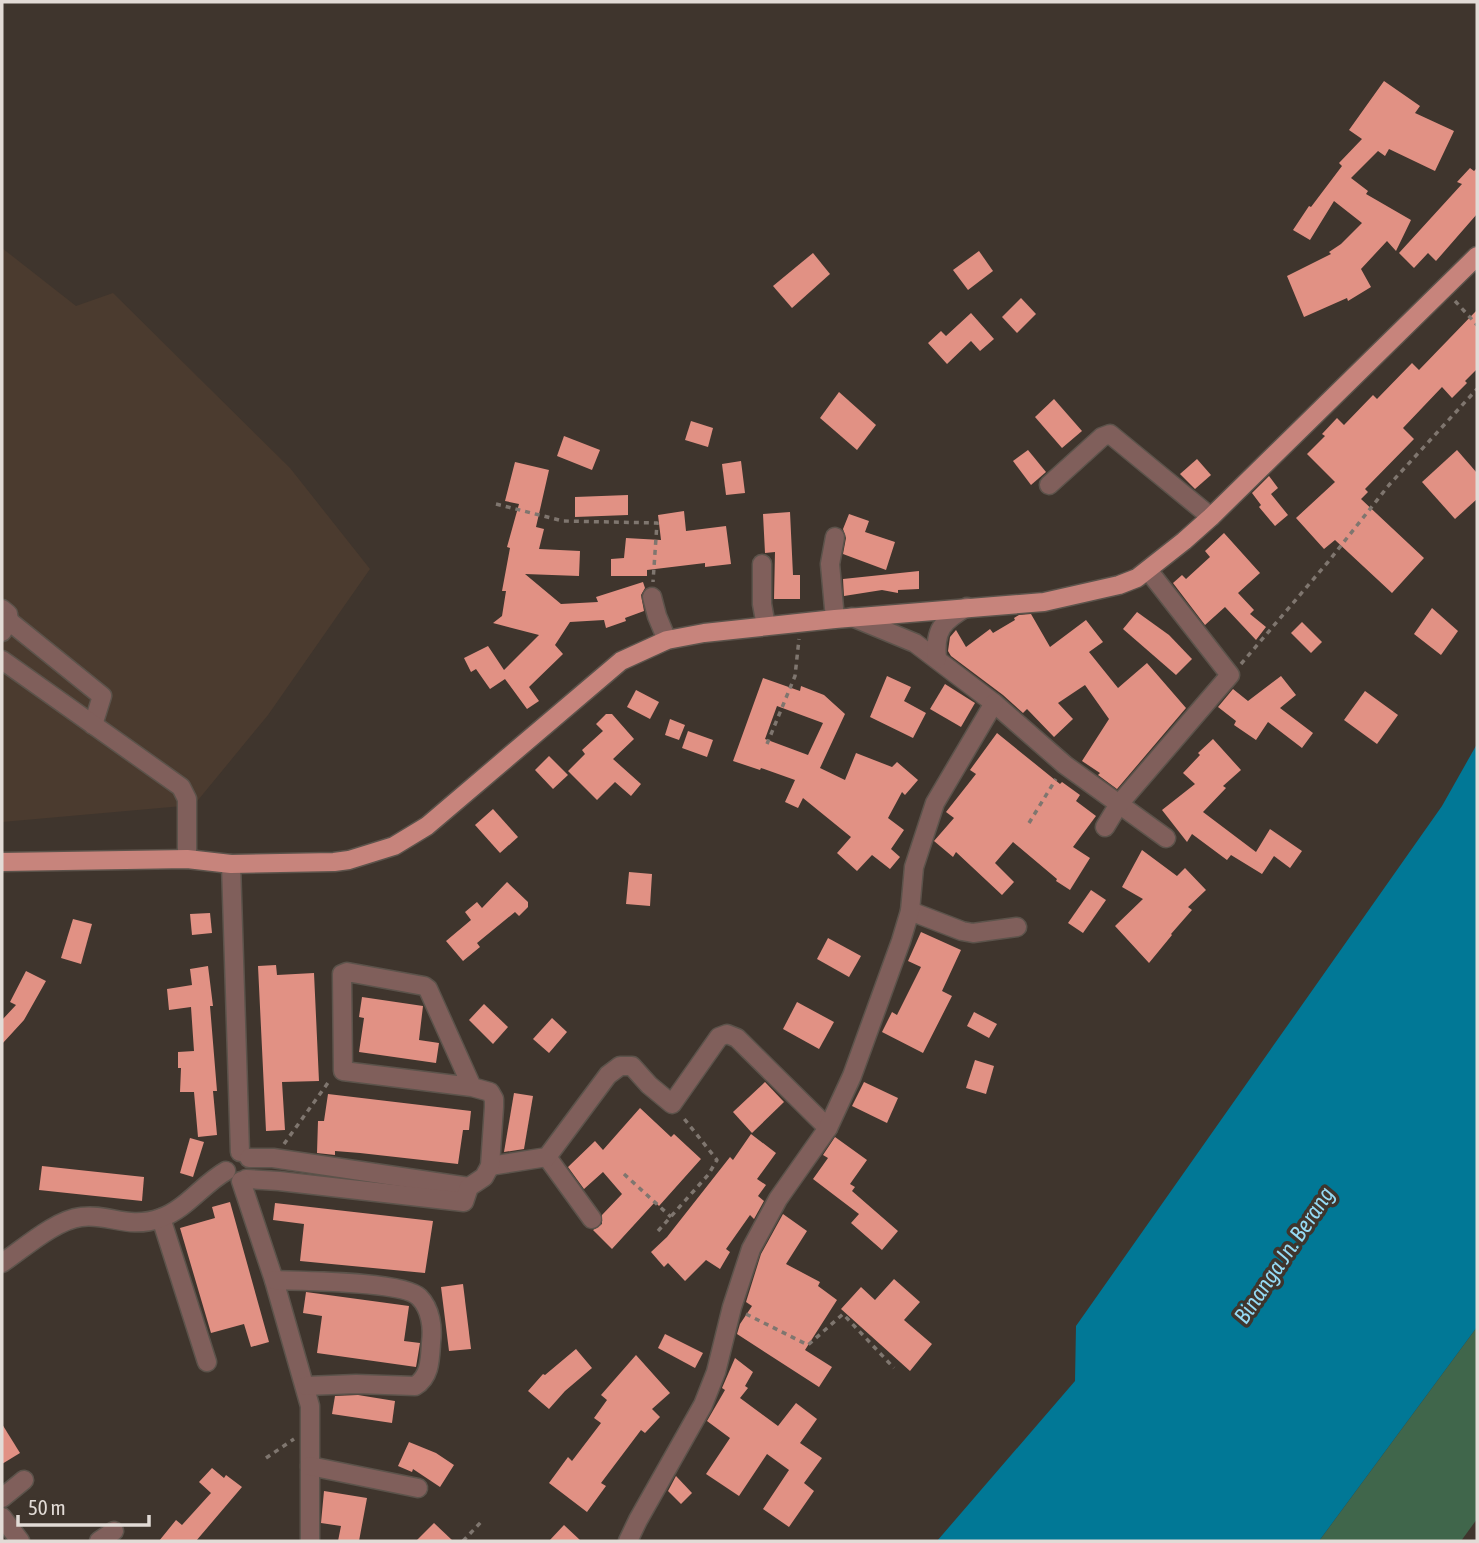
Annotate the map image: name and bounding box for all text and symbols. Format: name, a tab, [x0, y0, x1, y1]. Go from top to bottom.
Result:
water label: Binanga Jn. Berang	[1229, 1182, 1339, 1328]
scale bar	[18, 1484, 149, 1528]
text: 50 m	[28, 1495, 66, 1519]

